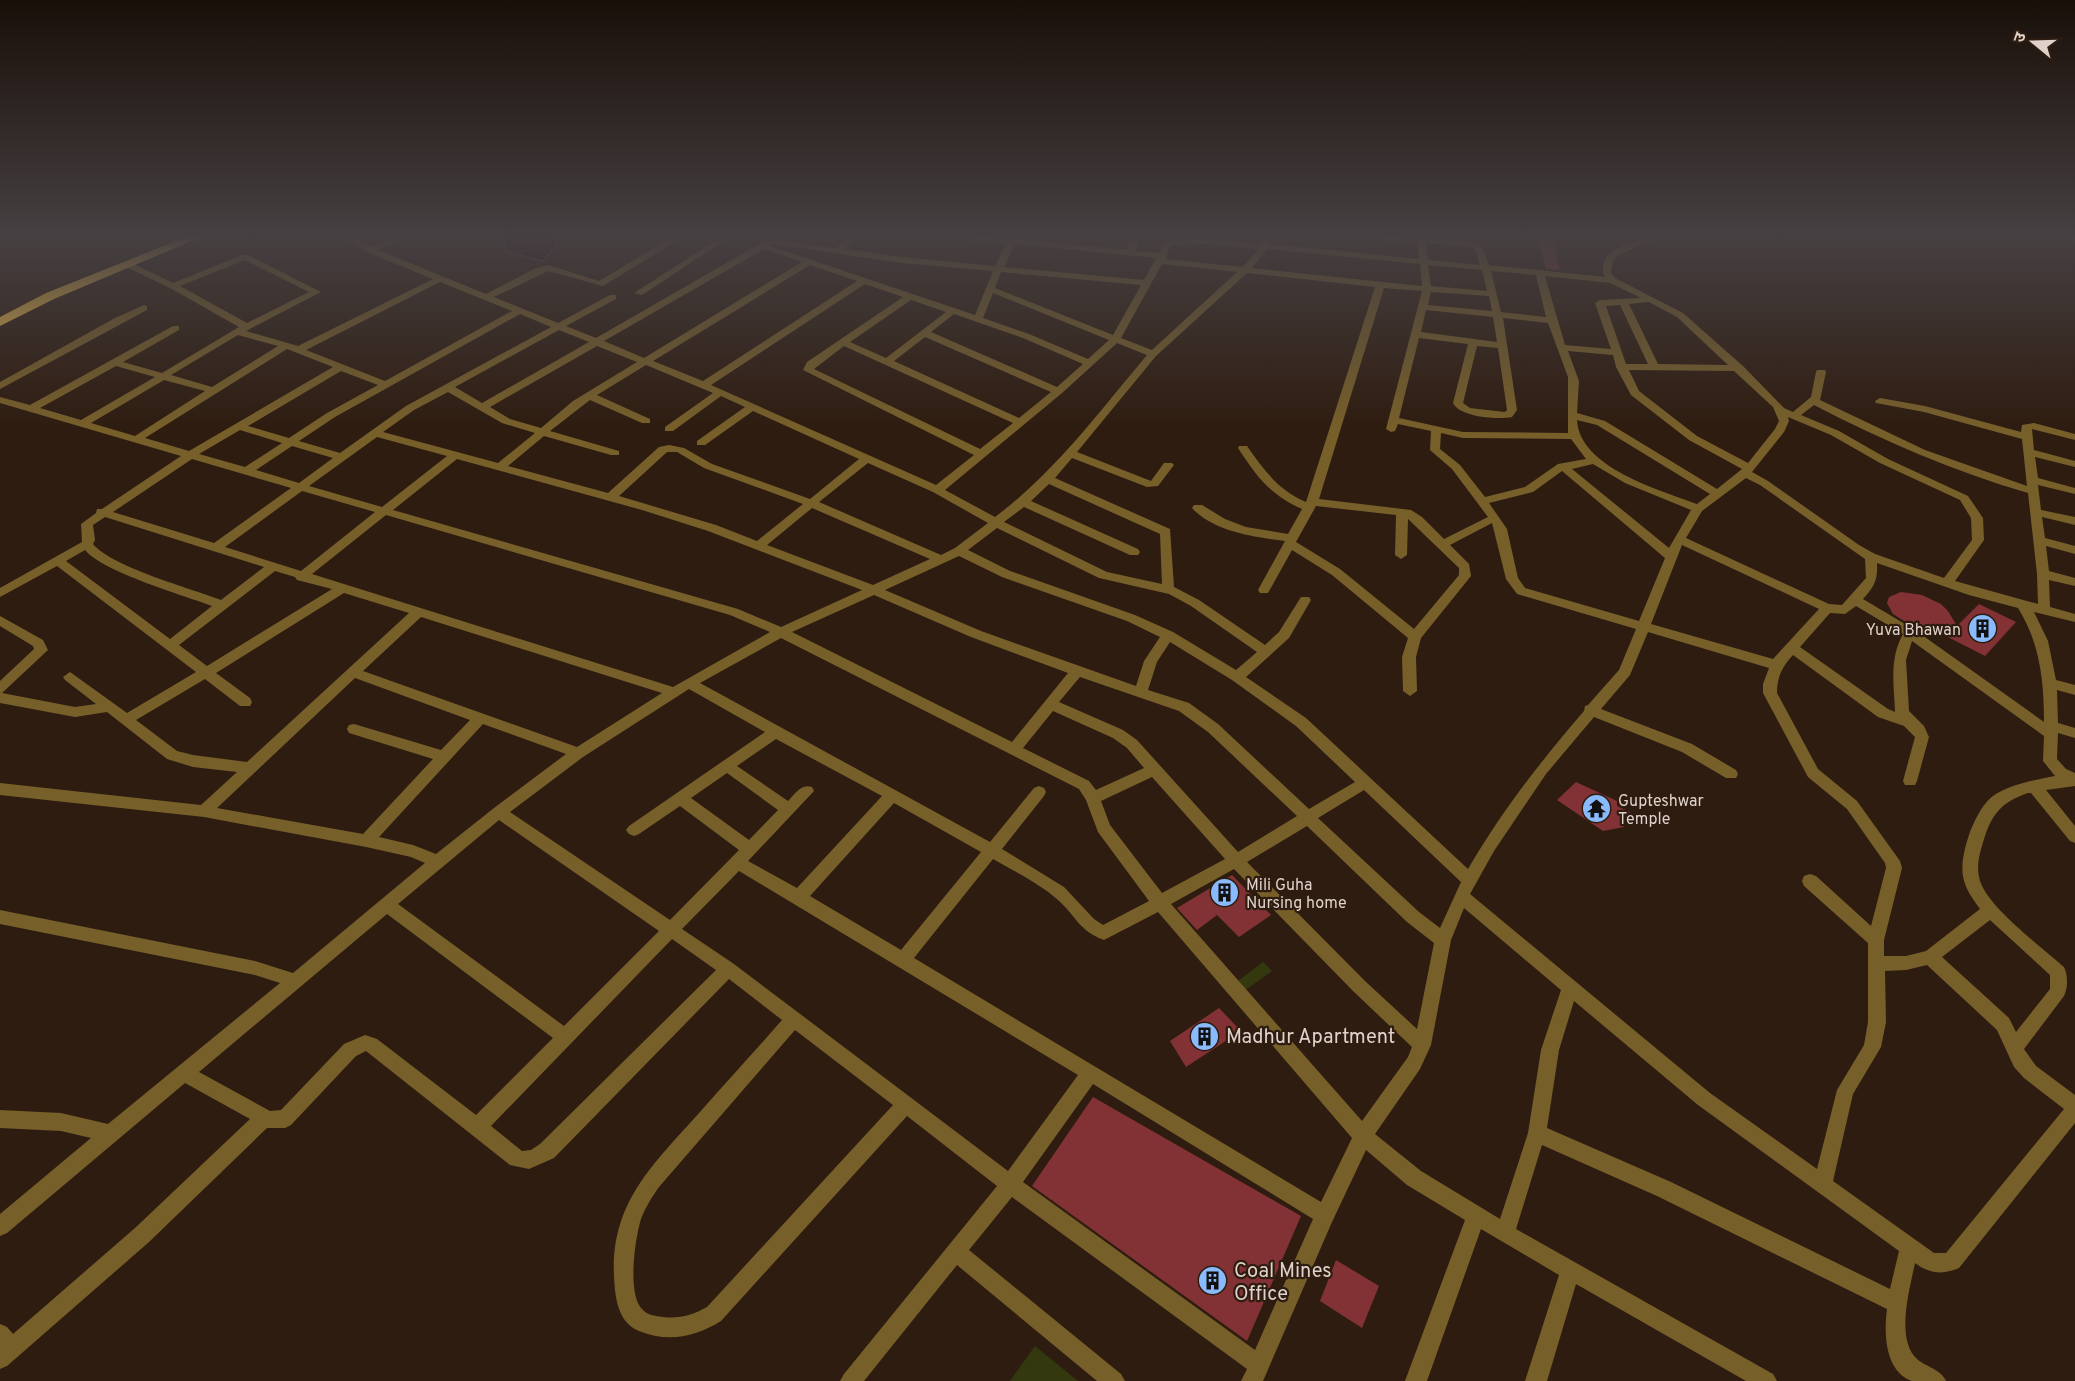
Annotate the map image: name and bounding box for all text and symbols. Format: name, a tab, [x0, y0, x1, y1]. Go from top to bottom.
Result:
north arrow	[2003, 12, 2063, 72]
text: उ	[2010, 29, 2032, 45]
building icon: Yuva Bhawan	[1966, 613, 1998, 645]
place label: Yuva Bhawan	[1866, 621, 1961, 641]
place label: Gupteshwar Temple	[1618, 792, 1704, 830]
temple icon: Gupteshwar Temple	[1581, 793, 1613, 825]
place label: Mili Guha Nursing home	[1246, 876, 1347, 914]
building icon: Mili Guha Nursing home	[1209, 877, 1241, 909]
building icon: Madhur Apartment	[1189, 1020, 1221, 1052]
place label: Madhur Apartment	[1226, 1025, 1395, 1051]
place label: Coal Mines Office	[1234, 1259, 1332, 1308]
building icon: Coal Mines Office	[1197, 1265, 1229, 1297]

